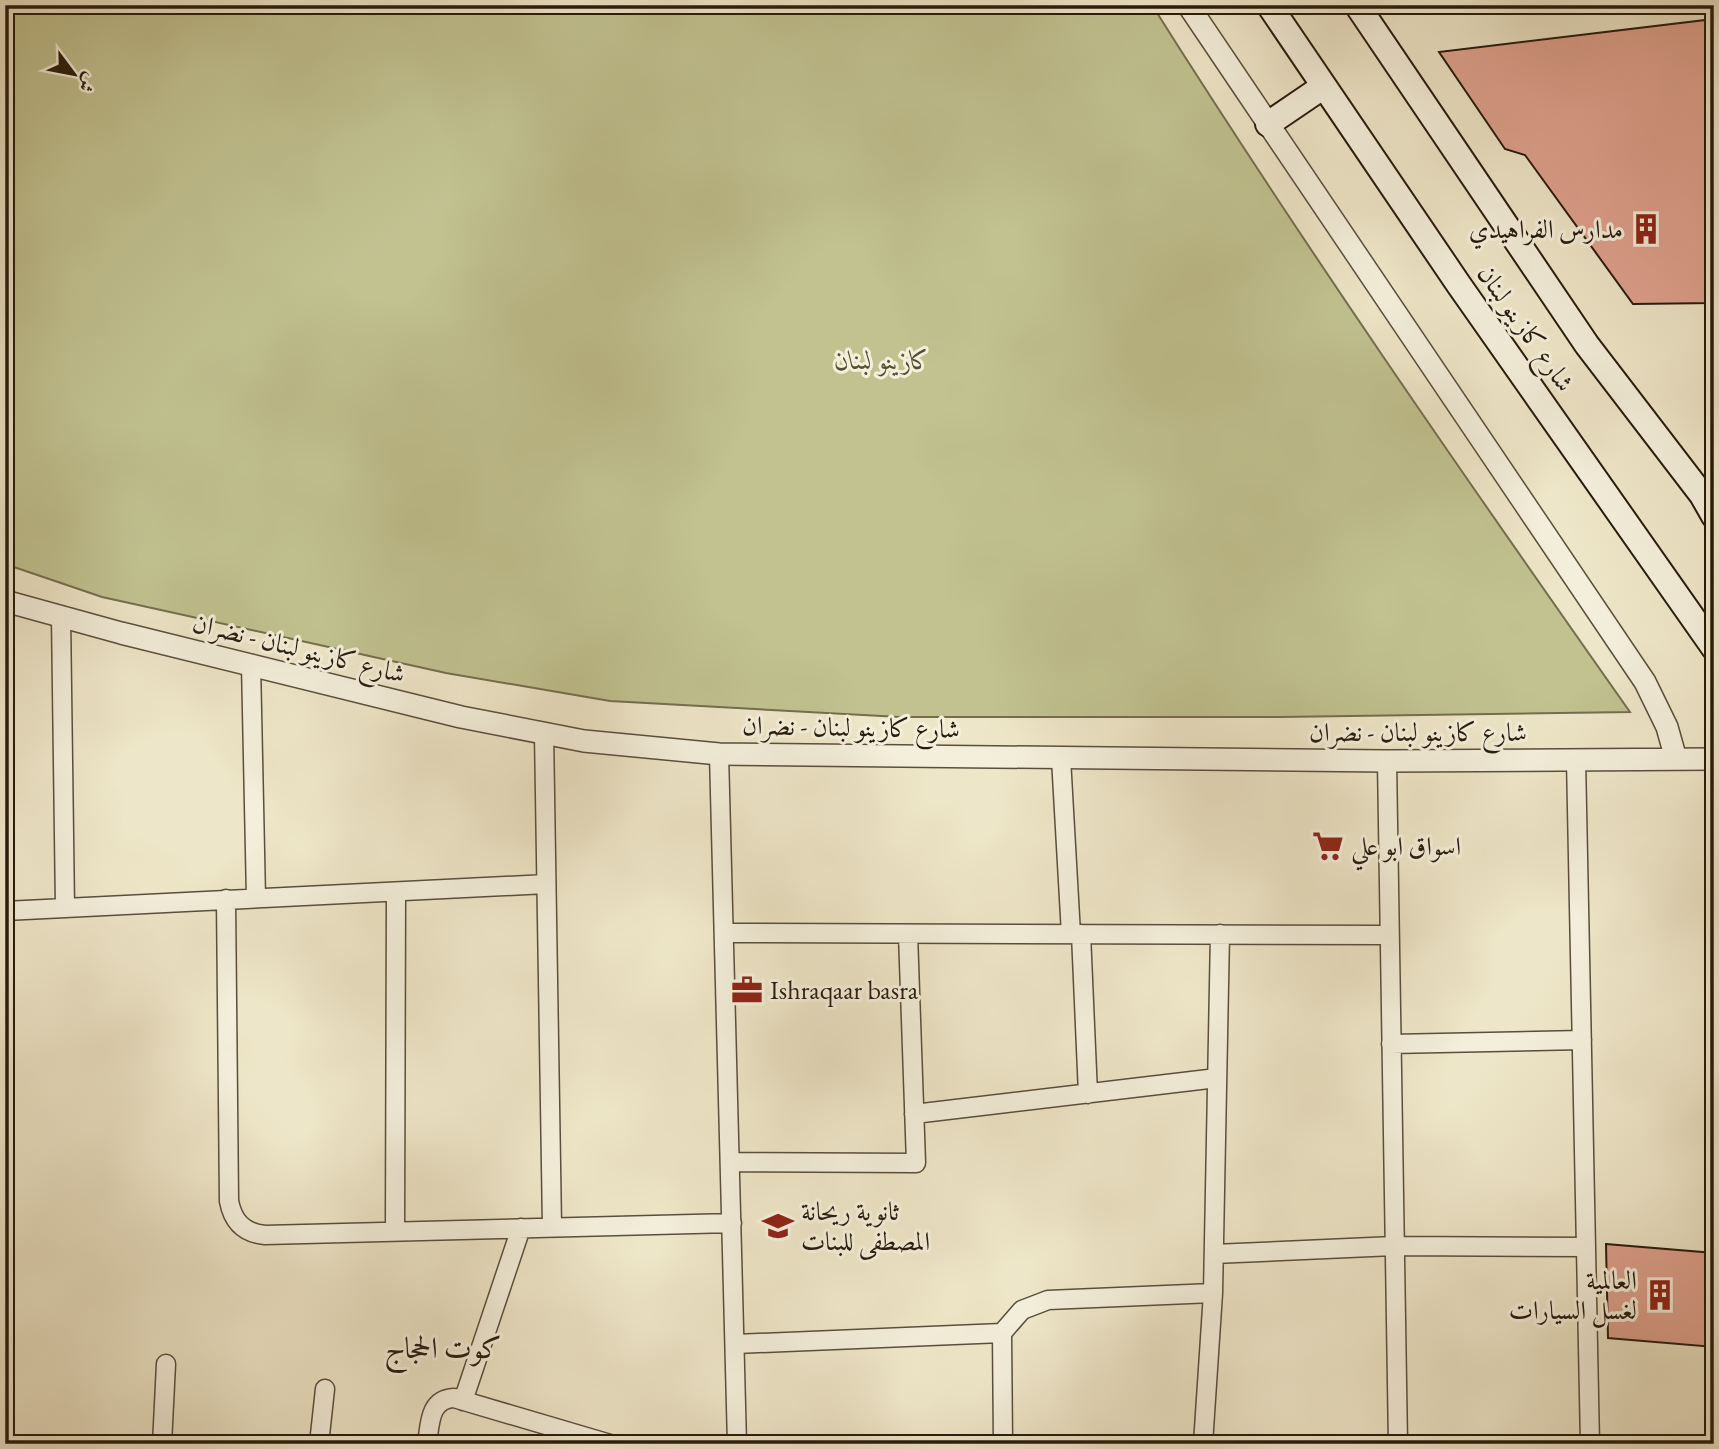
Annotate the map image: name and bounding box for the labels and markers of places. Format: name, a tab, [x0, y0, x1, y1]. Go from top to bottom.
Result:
place label: مدارس الفراهيدي	[1469, 212, 1623, 250]
building icon: مدارس الفراهيدي	[1629, 212, 1663, 246]
supermarket icon: اسواق ابو علي	[1311, 829, 1345, 863]
place label: اسواق ابو علي	[1351, 829, 1461, 871]
office icon: Ishraqaar basra	[730, 973, 764, 1007]
place label: Ishraqaar basra	[770, 973, 919, 1007]
place label: ثانوية ريحانة المصطفى للبنات	[801, 1194, 930, 1260]
school or university icon: ثانوية ريحانة المصطفى للبنات	[761, 1209, 795, 1243]
place label: العالمية لغسل السيارات	[1509, 1263, 1637, 1328]
building icon: العالمية لغسل السيارات	[1643, 1278, 1677, 1312]

